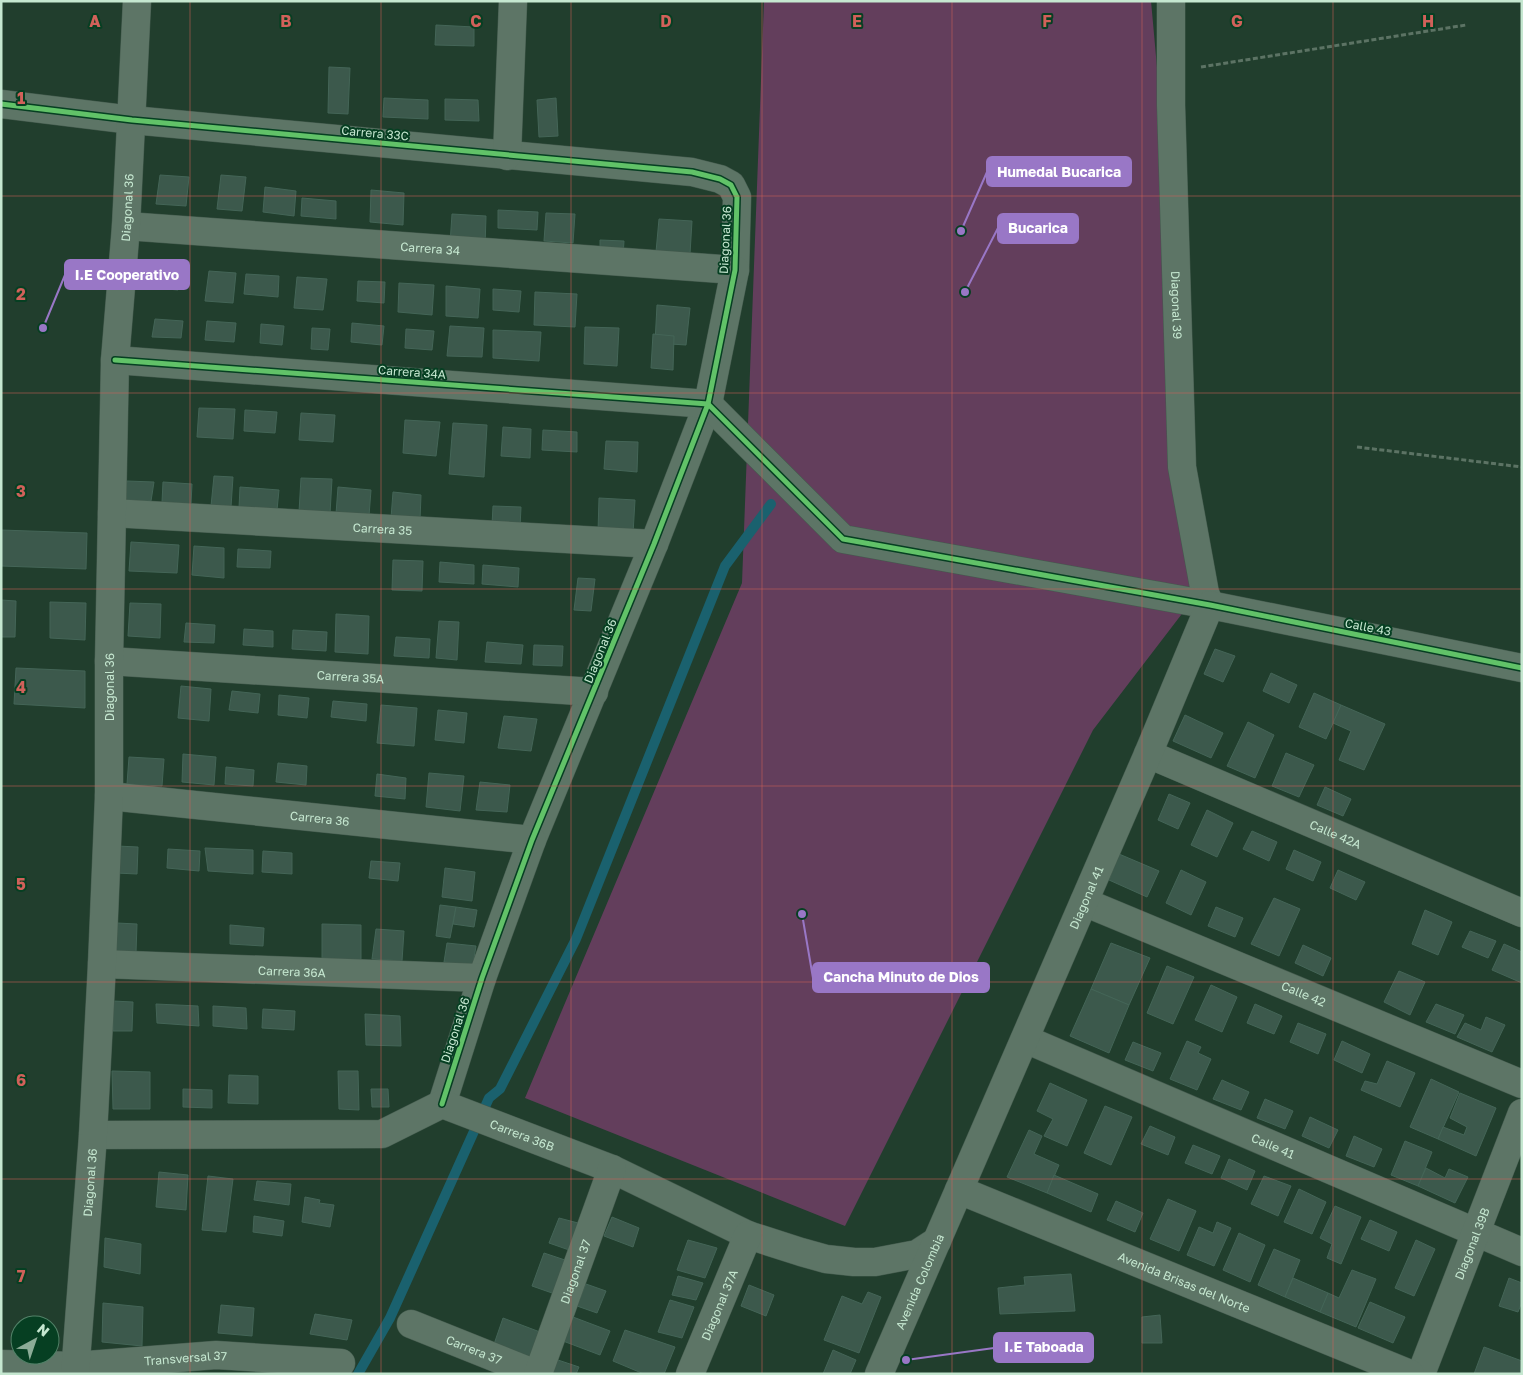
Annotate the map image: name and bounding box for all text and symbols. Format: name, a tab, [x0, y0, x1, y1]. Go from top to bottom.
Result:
text: A	[89, 11, 101, 31]
text: B	[280, 11, 292, 31]
text: C	[470, 11, 482, 31]
text: D	[660, 11, 672, 31]
text: E	[852, 11, 862, 31]
text: F	[1042, 11, 1052, 31]
text: G	[1231, 11, 1243, 31]
text: H	[1422, 11, 1434, 31]
text: 1	[17, 88, 25, 108]
street label: Carrera 33C	[341, 123, 409, 143]
callout: Humedal Bucarica	[987, 157, 1131, 186]
text: Humedal Bucarica	[997, 163, 1121, 180]
street label: Diagonal 36	[117, 173, 136, 242]
street label: Diagonal 36	[716, 206, 734, 274]
callout: Bucarica	[998, 214, 1078, 243]
text: Bucarica	[1008, 219, 1068, 236]
street label: Carrera 34	[400, 238, 461, 258]
callout: I.E Cooperativo	[65, 260, 189, 289]
text: I.E Cooperativo	[75, 266, 179, 283]
street label: Diagonal 39	[1169, 271, 1186, 339]
text: 2	[16, 284, 26, 304]
street label: Carrera 34A	[378, 362, 446, 382]
text: 3	[16, 481, 26, 501]
street label: Carrera 35	[352, 519, 413, 538]
street label: Calle 43	[1344, 615, 1392, 639]
street label: Diagonal 36	[580, 617, 620, 685]
street label: Diagonal 36	[102, 653, 117, 721]
street label: Carrera 35A	[316, 667, 385, 686]
text: 4	[16, 677, 26, 697]
street label: Carrera 36	[289, 807, 350, 828]
street label: Calle 42A	[1308, 816, 1364, 851]
street label: Diagonal 41	[1066, 863, 1106, 931]
text: 5	[16, 874, 26, 894]
street label: Carrera 36A	[258, 962, 326, 980]
callout: Cancha Minuto de Dios	[813, 963, 989, 992]
text: Cancha Minuto de Dios	[823, 968, 979, 985]
street label: Calle 42	[1279, 977, 1328, 1009]
street label: Diagonal 36	[437, 995, 473, 1065]
text: 6	[16, 1070, 26, 1090]
street label: Carrera 36B	[488, 1116, 557, 1154]
street label: Calle 41	[1249, 1129, 1297, 1161]
street label: Diagonal 36	[79, 1148, 99, 1217]
street label: Diagonal 39B	[1451, 1205, 1492, 1282]
street label: Avenida Colombia	[892, 1231, 947, 1332]
street label: Diagonal 37	[557, 1237, 594, 1306]
street label: Avenida Brisas del Norte	[1116, 1248, 1253, 1316]
text: 7	[17, 1266, 26, 1286]
street label: Diagonal 37A	[697, 1267, 740, 1343]
north arrow	[10, 1315, 60, 1365]
text: N	[34, 1320, 53, 1340]
street label: Carrera 37	[444, 1331, 504, 1367]
callout: I.E Taboada	[994, 1333, 1093, 1362]
text: I.E Taboada	[1004, 1338, 1084, 1355]
street label: Transversal 37	[144, 1347, 228, 1368]

